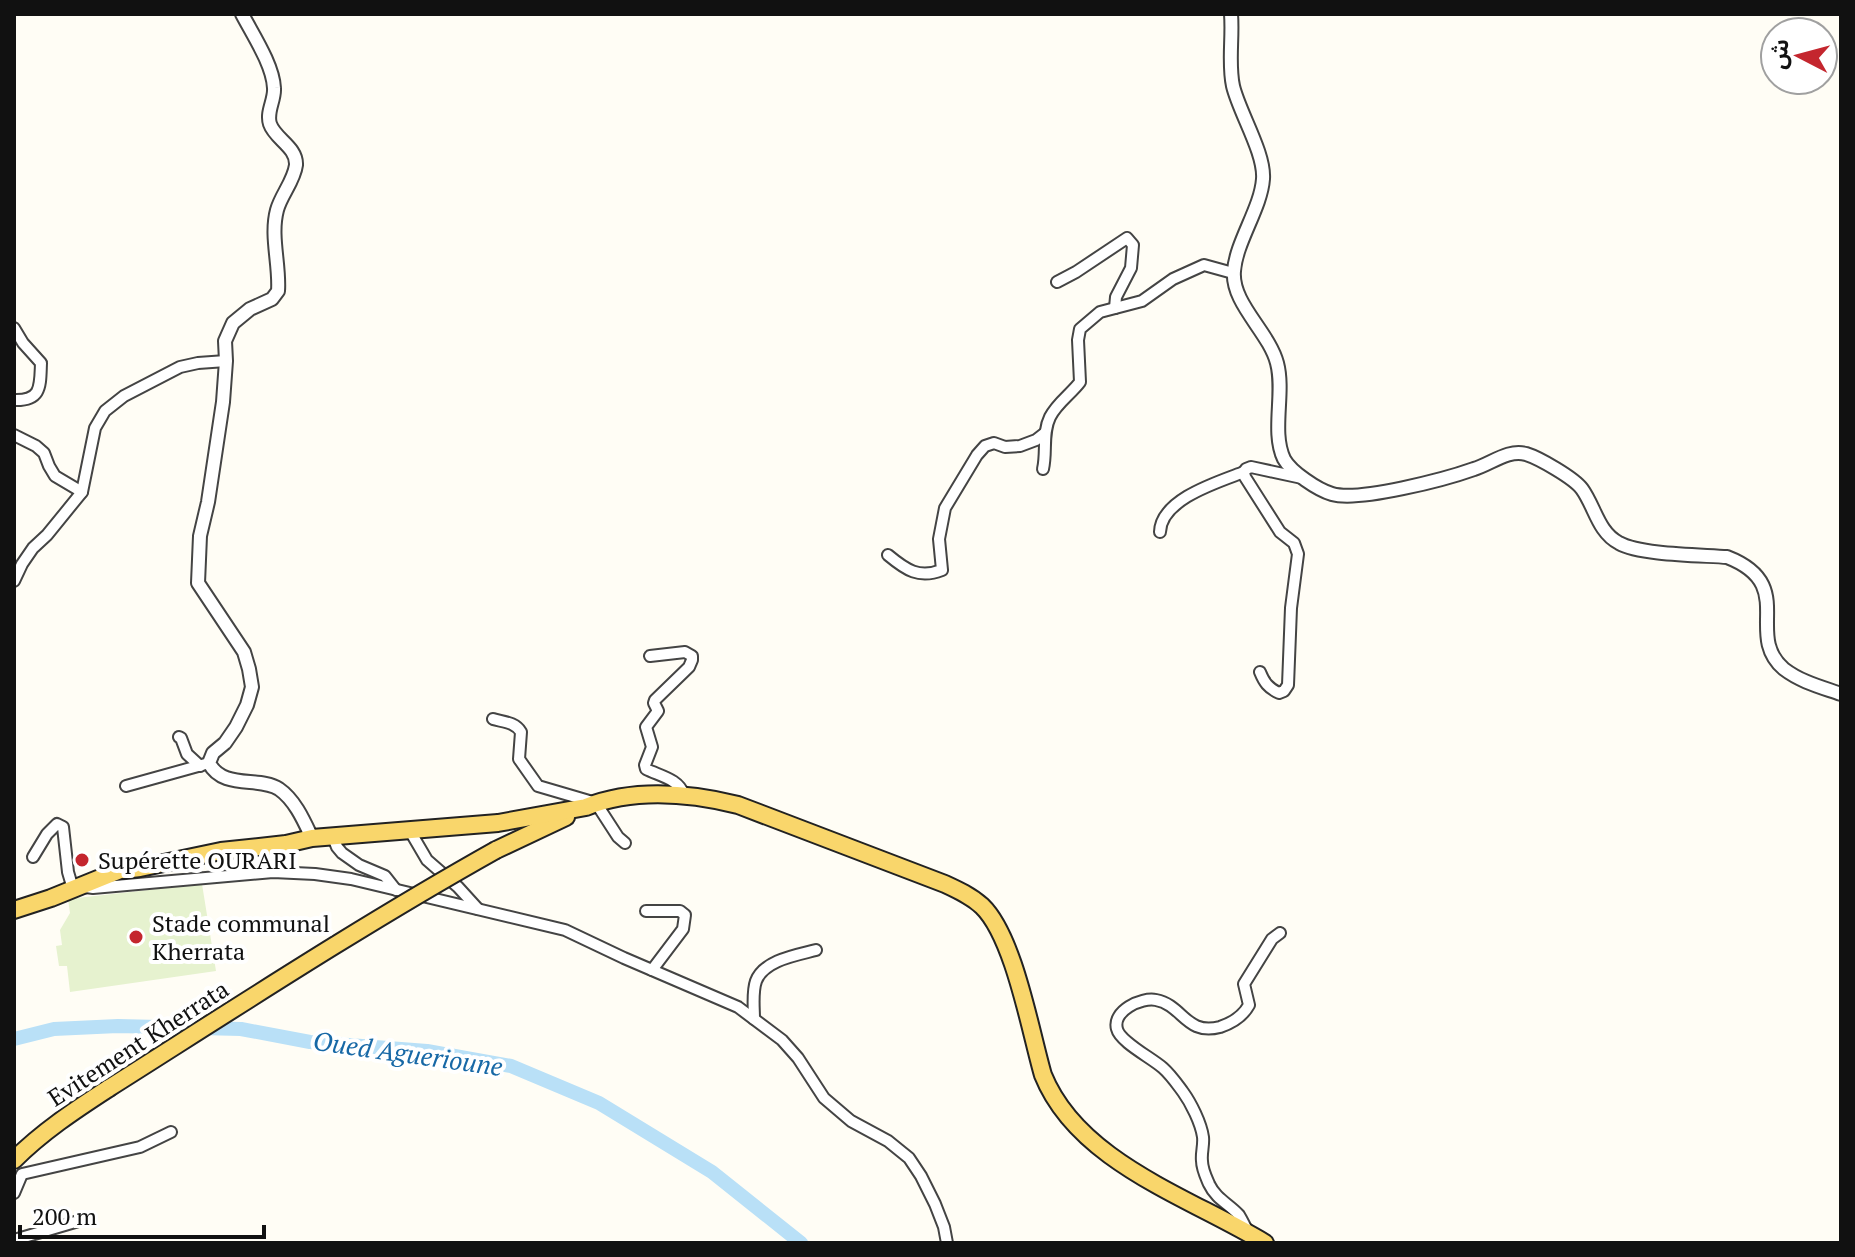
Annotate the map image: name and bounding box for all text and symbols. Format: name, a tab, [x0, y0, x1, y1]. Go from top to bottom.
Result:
north arrow	[1759, 16, 1839, 96]
text: ش	[1763, 37, 1795, 70]
place label: Supérette OURARI	[98, 844, 297, 876]
marker: Supérette OURARI	[73, 851, 91, 869]
place label: Stade communal Kherrata	[152, 907, 330, 967]
marker: Stade communal Kherrata	[127, 928, 145, 946]
street label: Evitement Kherrata	[41, 973, 235, 1113]
water label: Oued Aguerioune	[311, 1023, 505, 1083]
scale bar	[20, 1189, 264, 1239]
text: 200 m	[32, 1200, 97, 1232]

